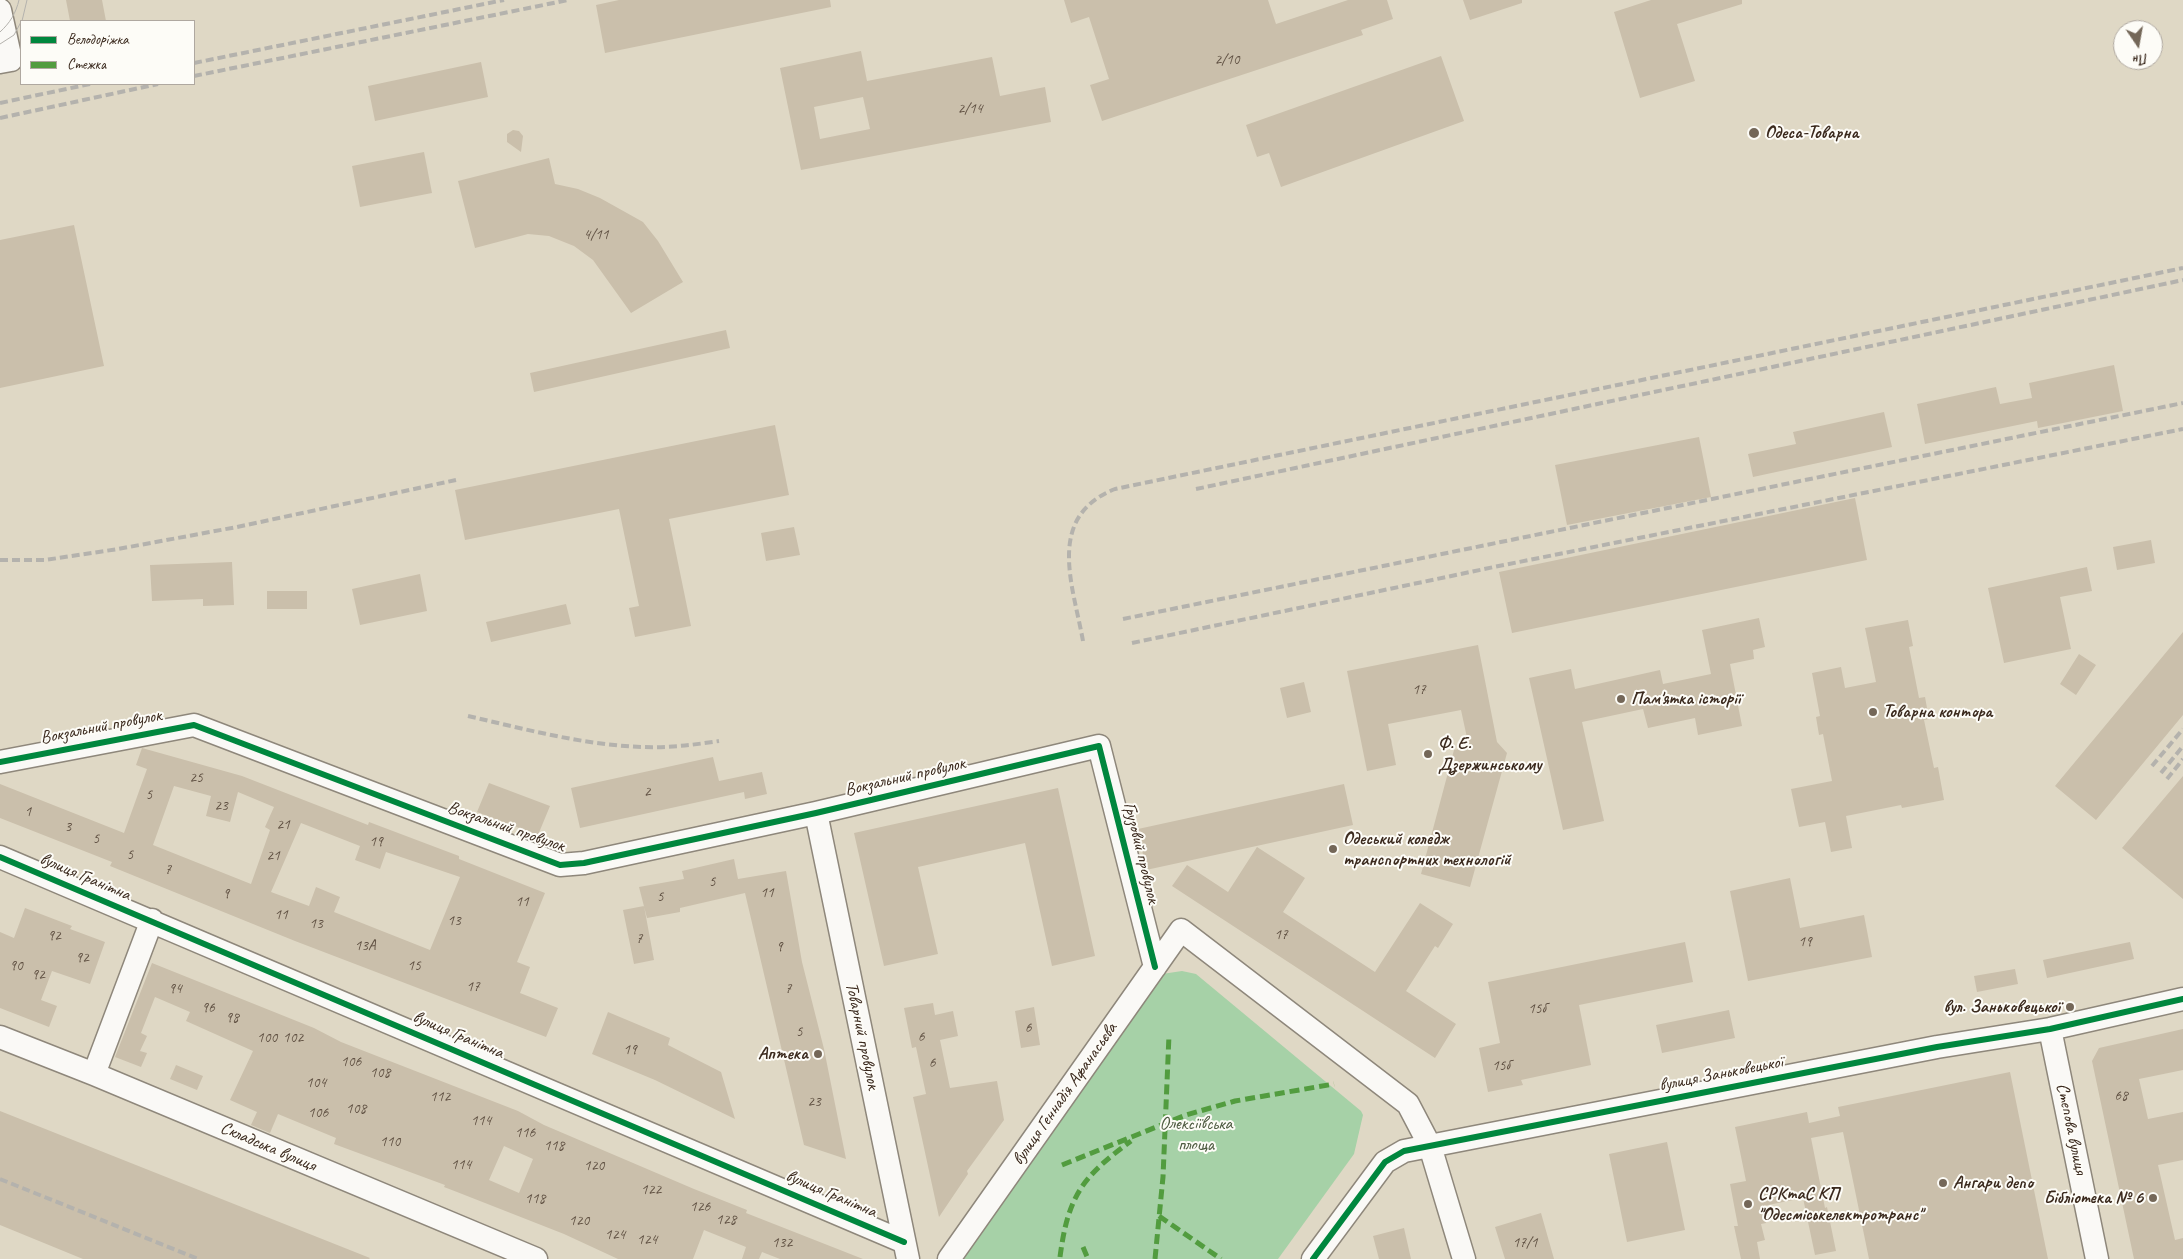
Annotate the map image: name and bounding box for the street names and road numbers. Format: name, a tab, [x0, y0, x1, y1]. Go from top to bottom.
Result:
street label: Вокзальний провулок	[39, 705, 163, 749]
street label: Вокзальний провулок	[843, 753, 967, 801]
street label: Вокзальний провулок	[444, 797, 568, 857]
street label: Грузовий провулок	[1118, 800, 1164, 906]
street label: вулиця Гранітна	[36, 848, 134, 906]
street label: Товарний провулок	[840, 981, 884, 1091]
street label: вулиця Гранітна	[409, 1006, 507, 1064]
street label: вулиця Геннадія Афанасьєва	[1008, 1019, 1122, 1169]
street label: вулиця Заньковецької	[1657, 1051, 1785, 1097]
street label: Степова вулиця	[2051, 1081, 2091, 1177]
street label: Складська вулиця	[217, 1117, 319, 1177]
street label: вулиця Гранітна	[782, 1165, 880, 1223]

